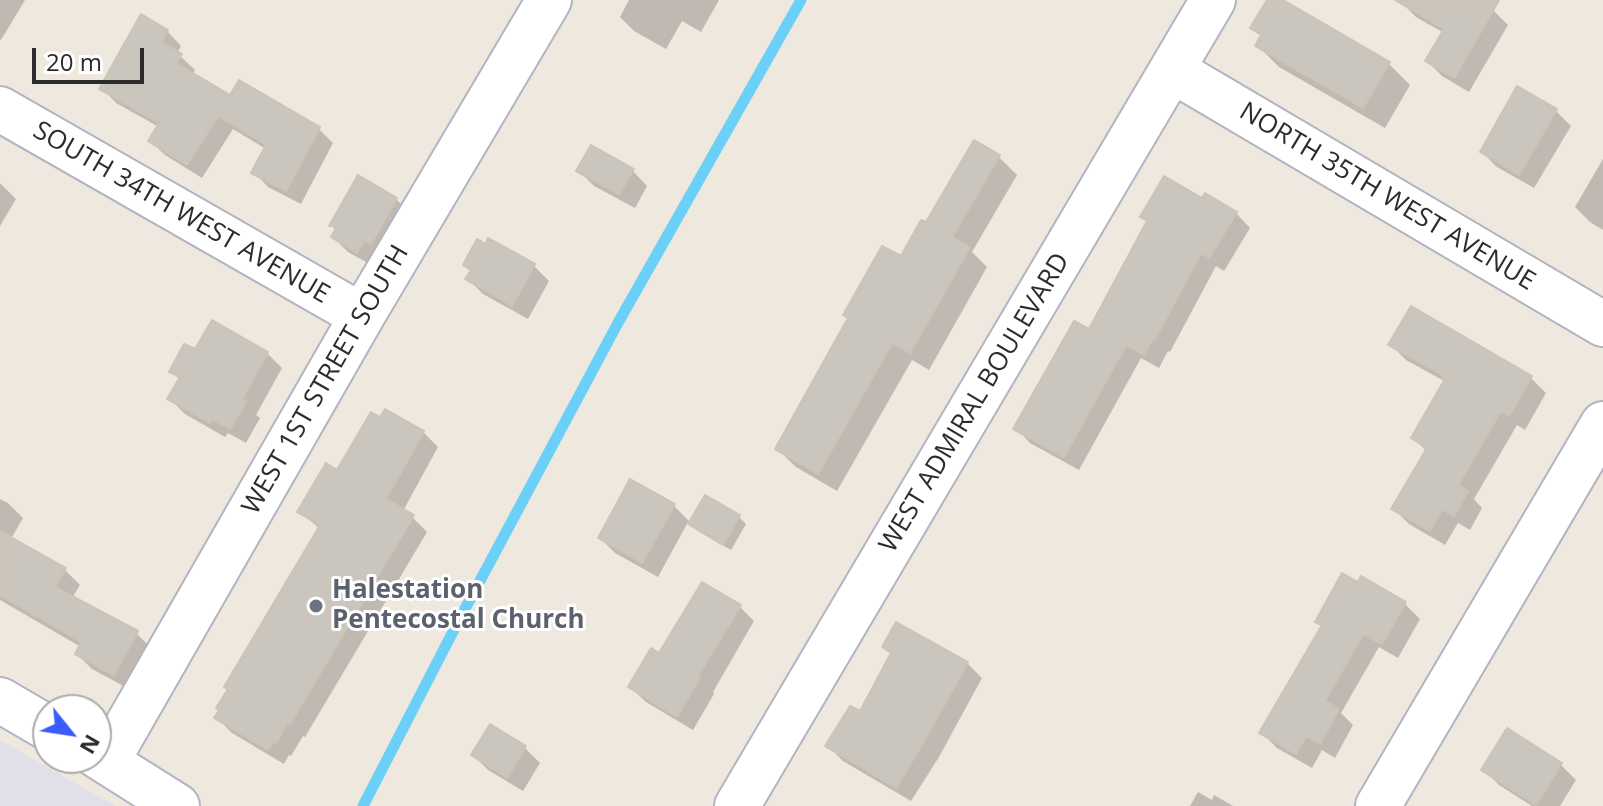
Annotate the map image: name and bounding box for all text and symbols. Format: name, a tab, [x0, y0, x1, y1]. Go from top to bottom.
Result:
scale bar	[36, 32, 148, 82]
text: 20 m	[46, 45, 102, 78]
street label: NORTH 35TH WEST AVENUE	[1234, 96, 1540, 298]
street label: SOUTH 34TH WEST AVENUE	[27, 115, 335, 311]
street label: WEST 1ST STREET SOUTH	[236, 240, 416, 520]
street label: WEST ADMIRAL BOULEVARD	[873, 248, 1077, 558]
place label: Halestation Pentecostal Church	[332, 575, 584, 636]
marker: Halestation Pentecostal Church	[307, 597, 325, 615]
north arrow	[32, 694, 112, 774]
text: N	[74, 730, 109, 760]

